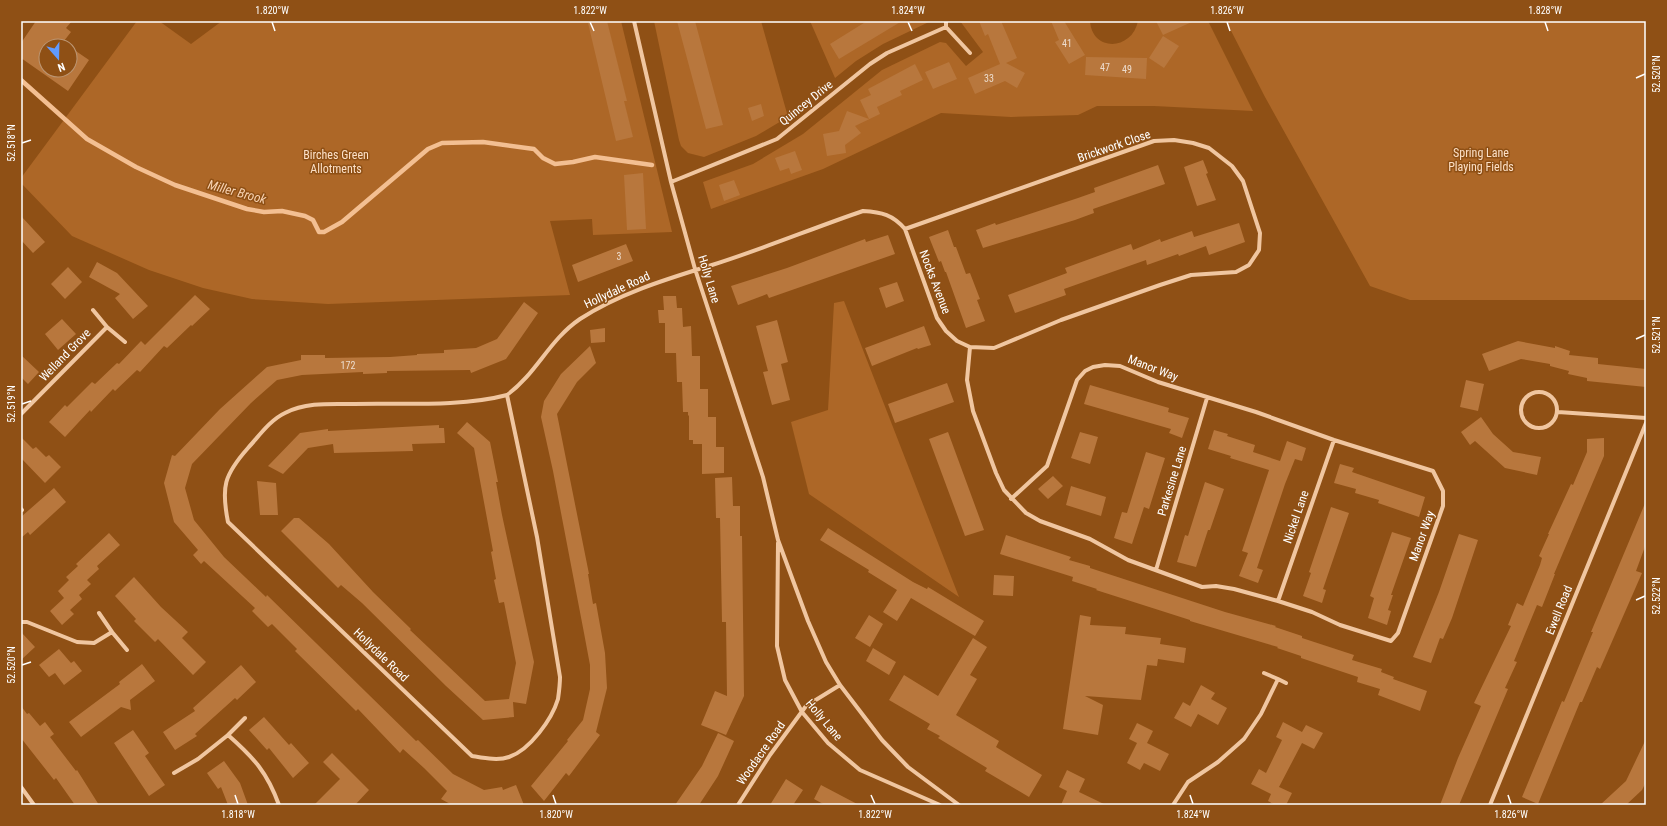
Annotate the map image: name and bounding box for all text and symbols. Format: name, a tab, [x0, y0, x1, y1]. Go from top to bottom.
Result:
text: 1.820°W	[255, 5, 289, 16]
text: 1.822°W	[573, 5, 607, 16]
text: 1.824°W	[891, 5, 925, 16]
text: 1.826°W	[1210, 5, 1244, 16]
text: 1.828°W	[1528, 5, 1562, 16]
north arrow	[38, 38, 78, 78]
house number: 41	[1062, 38, 1072, 49]
text: 52.520°N	[1651, 55, 1662, 93]
text: N	[56, 60, 67, 74]
house number: 47	[1100, 62, 1110, 73]
house number: 49	[1122, 64, 1132, 75]
house number: 33	[984, 73, 994, 84]
street label: Quincey Drive	[777, 77, 836, 129]
text: 52.518°N	[6, 124, 17, 162]
street label: Brickwork Close	[1076, 127, 1153, 165]
park label: Spring Lane Playing Fields	[1448, 146, 1514, 174]
park label: Birches Green Allotments	[303, 148, 369, 176]
water label: Miller Brook	[206, 177, 268, 207]
street label: Nocks Avenue	[916, 248, 954, 316]
house number: 3	[617, 251, 622, 262]
street label: Holly Lane	[695, 253, 723, 305]
street label: Hollydale Road	[582, 269, 652, 311]
text: 52.521°N	[1651, 316, 1662, 354]
street label: Welland Grove	[36, 326, 94, 384]
street label: Manor Way	[1126, 352, 1180, 384]
house number: 172	[341, 360, 355, 371]
text: 52.519°N	[6, 385, 17, 423]
street label: Parkesine Lane	[1155, 444, 1189, 518]
street label: Nickel Lane	[1280, 488, 1312, 545]
street label: Manor Way	[1406, 509, 1438, 563]
text: 52.522°N	[1651, 577, 1662, 615]
street label: Ewell Road	[1543, 583, 1575, 637]
street label: Hollydale Road	[351, 625, 411, 685]
text: 52.520°N	[6, 646, 17, 684]
street label: Holly Lane	[803, 696, 846, 744]
street label: Woodacre Road	[734, 719, 788, 787]
text: 1.818°W	[221, 809, 255, 820]
text: 1.820°W	[539, 809, 573, 820]
text: 1.822°W	[858, 809, 892, 820]
text: 1.824°W	[1176, 809, 1210, 820]
text: 1.826°W	[1494, 809, 1528, 820]

